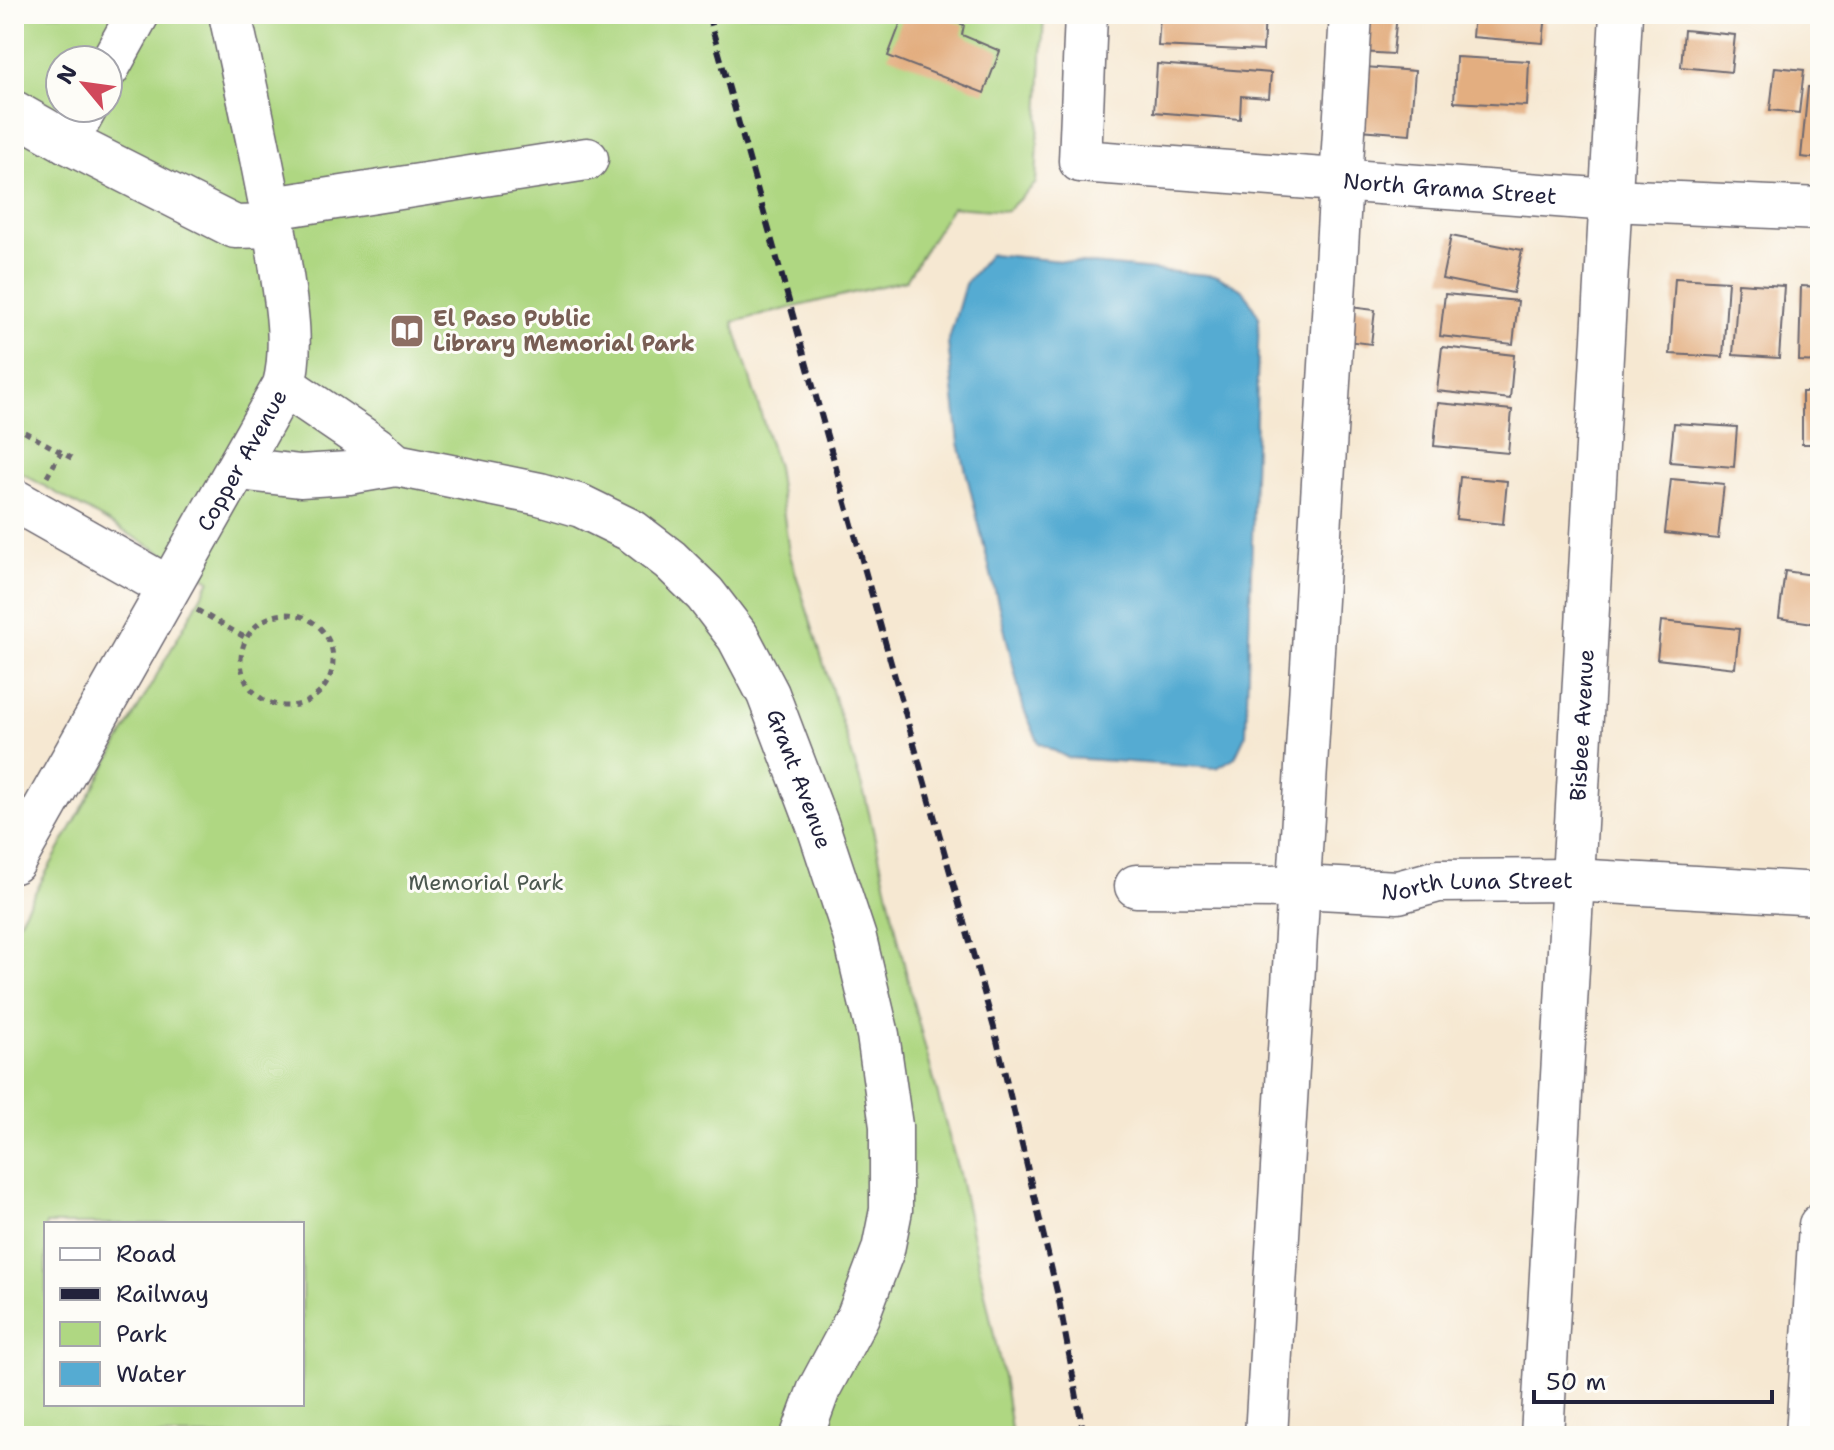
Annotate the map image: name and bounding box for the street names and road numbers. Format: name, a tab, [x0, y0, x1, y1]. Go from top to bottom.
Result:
street label: North Grama Street	[1342, 166, 1558, 211]
street label: Copper Avenue	[190, 384, 293, 536]
street label: Bisbee Avenue	[1563, 648, 1600, 802]
street label: Grant Avenue	[760, 705, 839, 852]
street label: North Luna Street	[1381, 865, 1573, 906]

